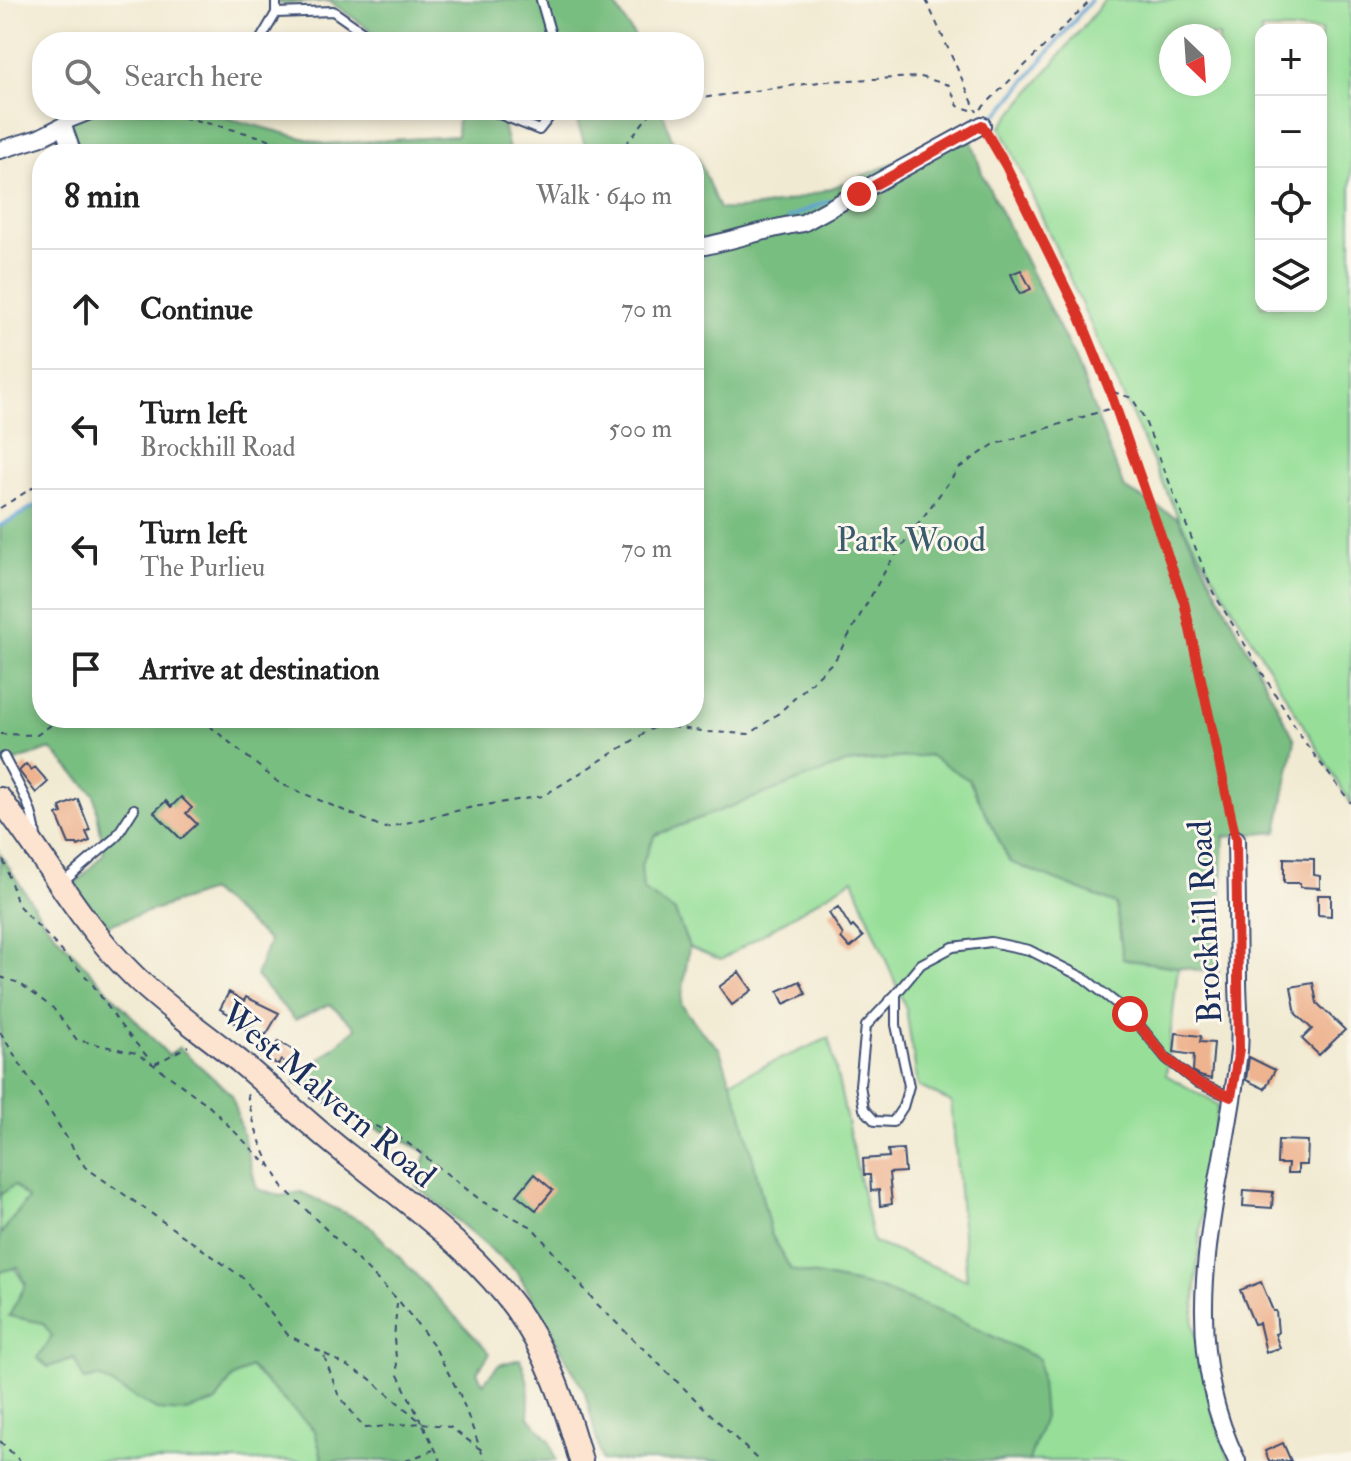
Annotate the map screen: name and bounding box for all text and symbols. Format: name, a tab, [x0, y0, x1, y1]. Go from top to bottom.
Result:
north arrow	[1159, 24, 1231, 96]
map controls	[1255, 24, 1327, 312]
button: +	[1255, 24, 1327, 96]
search box	[32, 32, 704, 120]
icon: search	[60, 54, 104, 98]
text: Search here	[124, 58, 263, 95]
button: −	[1255, 96, 1327, 168]
button: locate	[1255, 168, 1327, 240]
text: 8 min	[64, 175, 140, 218]
route end	[841, 176, 877, 212]
text: Walk · 640 m	[536, 180, 672, 212]
button: layers	[1255, 240, 1327, 312]
icon: ahead	[64, 287, 108, 331]
text: Continue	[140, 291, 253, 328]
text: 70 m	[621, 293, 672, 325]
text: Turn left	[140, 395, 247, 432]
icon: left	[64, 407, 108, 451]
text: 500 m	[608, 413, 672, 445]
text: Brockhill Road	[140, 432, 296, 464]
text: Turn left	[140, 515, 247, 552]
park label: Park Wood	[836, 519, 986, 562]
icon: left	[64, 527, 108, 571]
text: 70 m	[621, 533, 672, 565]
text: The Purlieu	[140, 552, 265, 584]
icon: arrive	[64, 647, 108, 691]
text: Arrive at destination	[140, 651, 380, 688]
street label: Brockhill Road	[1179, 819, 1232, 1025]
street label: West Malvern Road	[211, 992, 445, 1198]
route start	[1112, 996, 1148, 1032]

